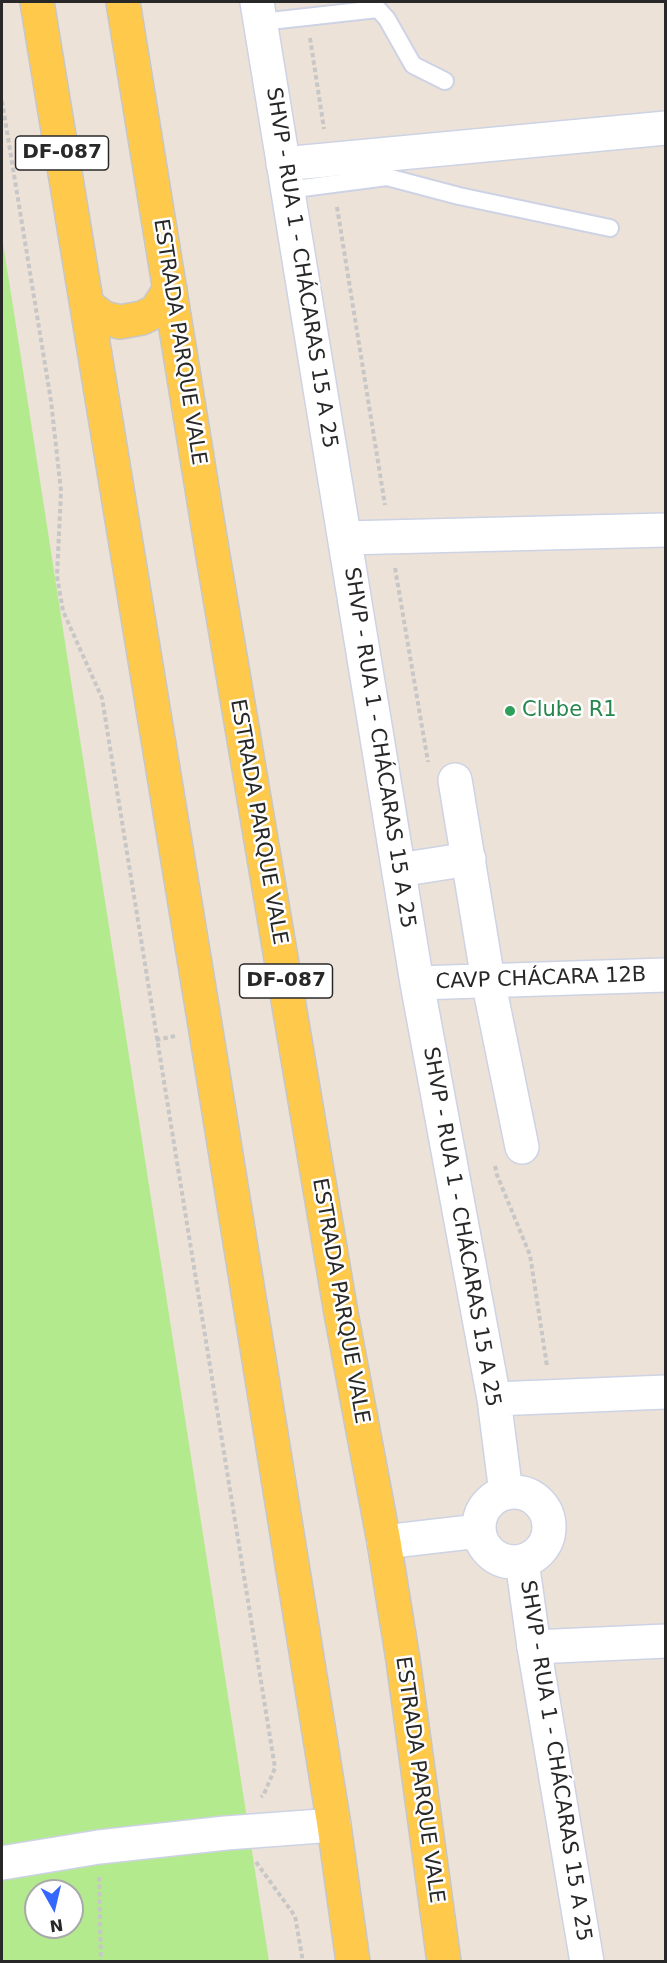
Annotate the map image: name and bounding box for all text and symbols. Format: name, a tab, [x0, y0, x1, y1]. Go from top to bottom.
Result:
street label: SHVP - RUA 1 - CHÁCARAS 15 A 25	[260, 86, 342, 450]
road number: DF-087	[16, 136, 109, 170]
street label: ESTRADA PARQUE VALE	[147, 217, 211, 467]
street label: SHVP - RUA 1 - CHÁCARAS 15 A 25	[338, 566, 420, 930]
street label: ESTRADA PARQUE VALE	[224, 697, 292, 947]
place label: Clube R1	[522, 698, 617, 724]
marker: Clube R1	[503, 704, 517, 718]
street label: CAVP CHÁCARA 12B	[435, 963, 647, 995]
road number: DF-087	[240, 964, 332, 998]
street label: SHVP - RUA 1 - CHÁCARAS 15 A 25	[417, 1045, 505, 1409]
street label: ESTRADA PARQUE VALE	[306, 1176, 374, 1426]
street label: SHVP - RUA 1 - CHÁCARAS 15 A 25	[514, 1579, 596, 1943]
street label: ESTRADA PARQUE VALE	[389, 1655, 449, 1905]
north arrow	[24, 1879, 84, 1939]
text: N	[48, 1915, 64, 1936]

